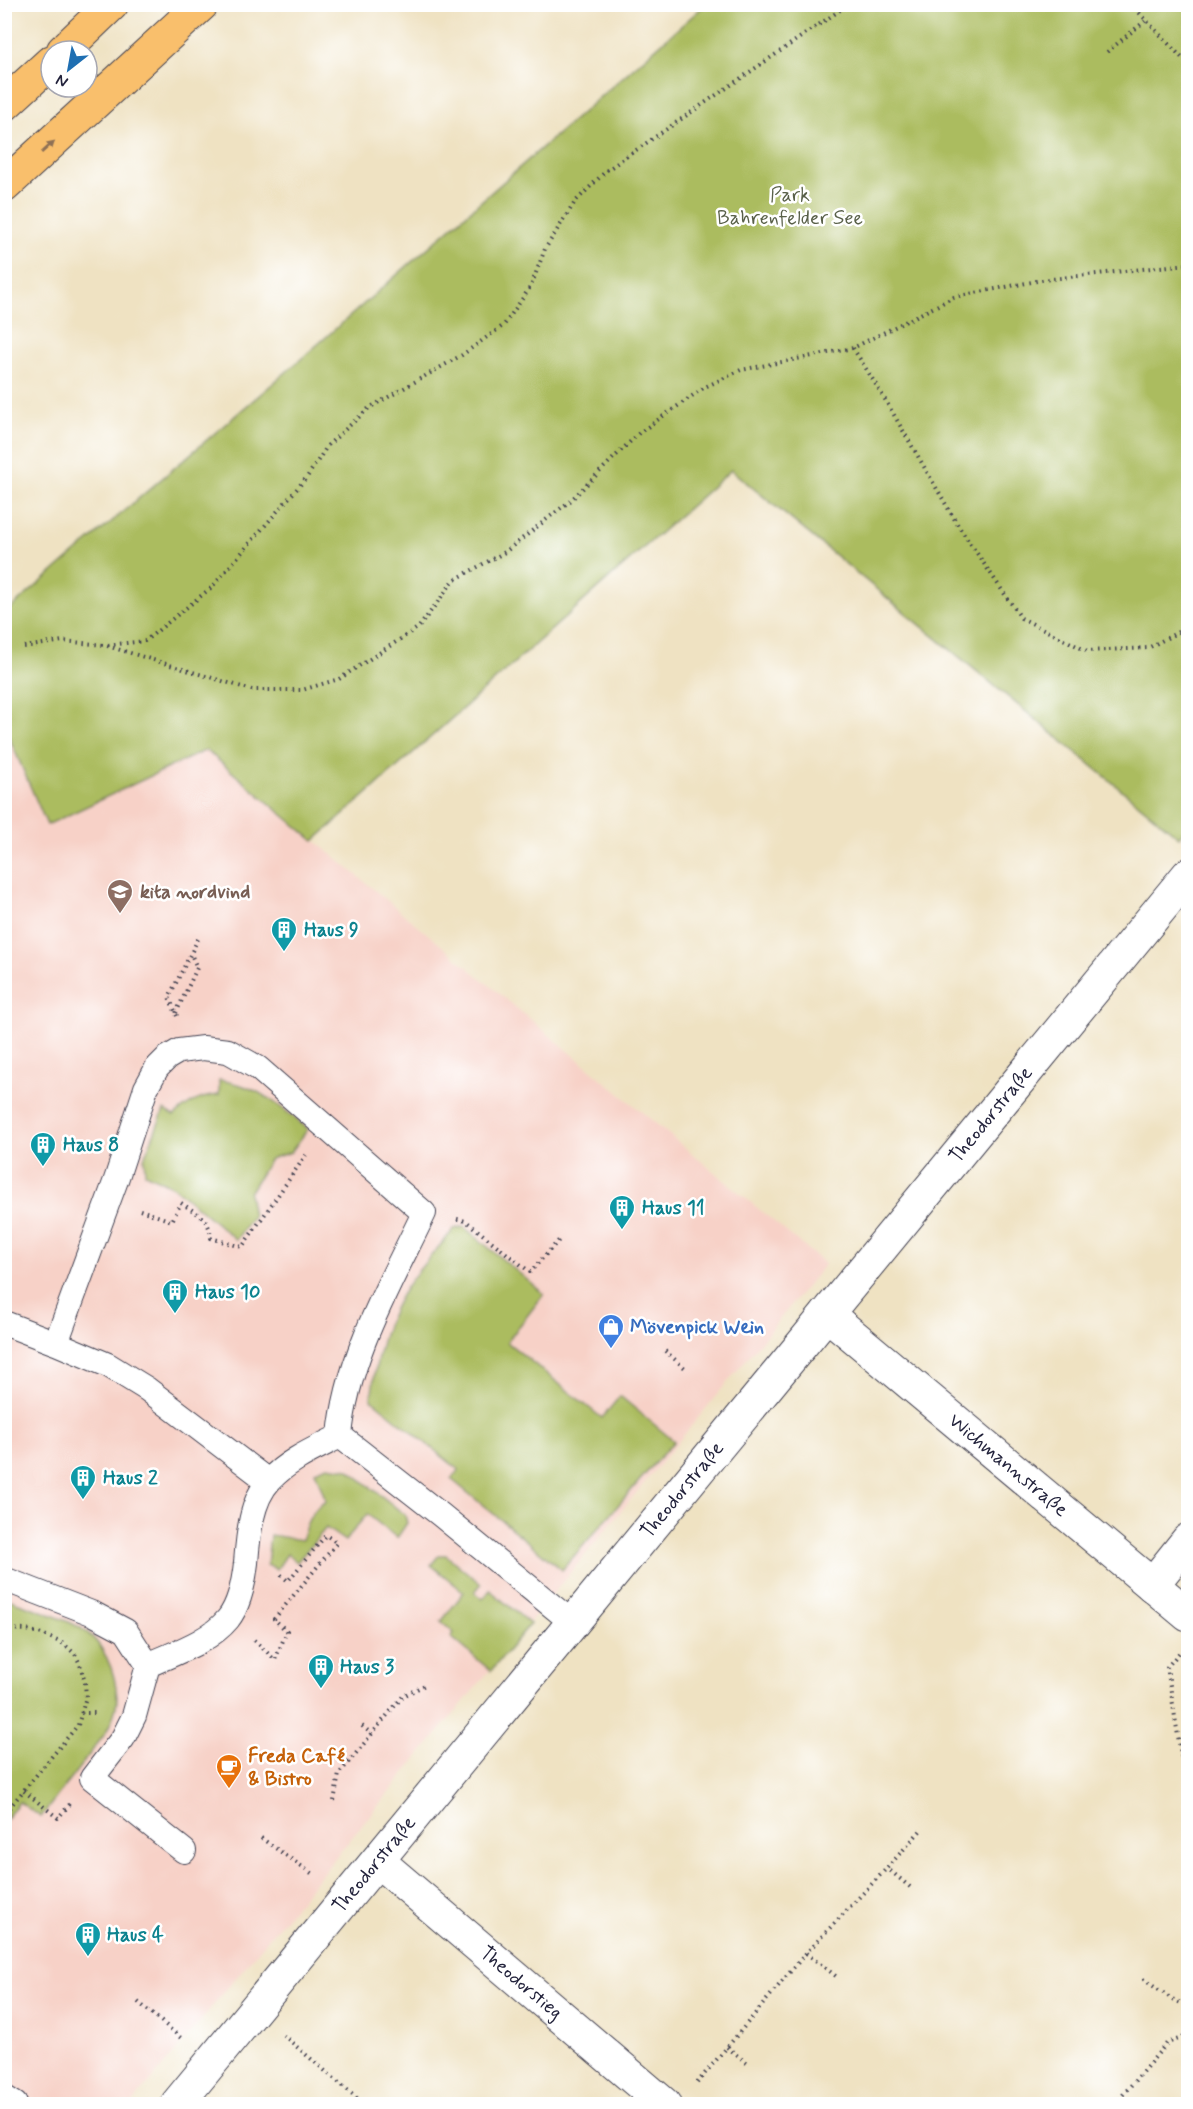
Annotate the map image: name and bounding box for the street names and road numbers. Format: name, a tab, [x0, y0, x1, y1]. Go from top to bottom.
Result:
street label: Theodorstraße	[943, 1060, 1039, 1169]
street label: Wichmannstraße	[943, 1407, 1074, 1523]
street label: Theodorstraße	[634, 1436, 730, 1544]
street label: Theodorstraße	[326, 1810, 422, 1919]
street label: Theodorstieg	[474, 1940, 569, 2026]

